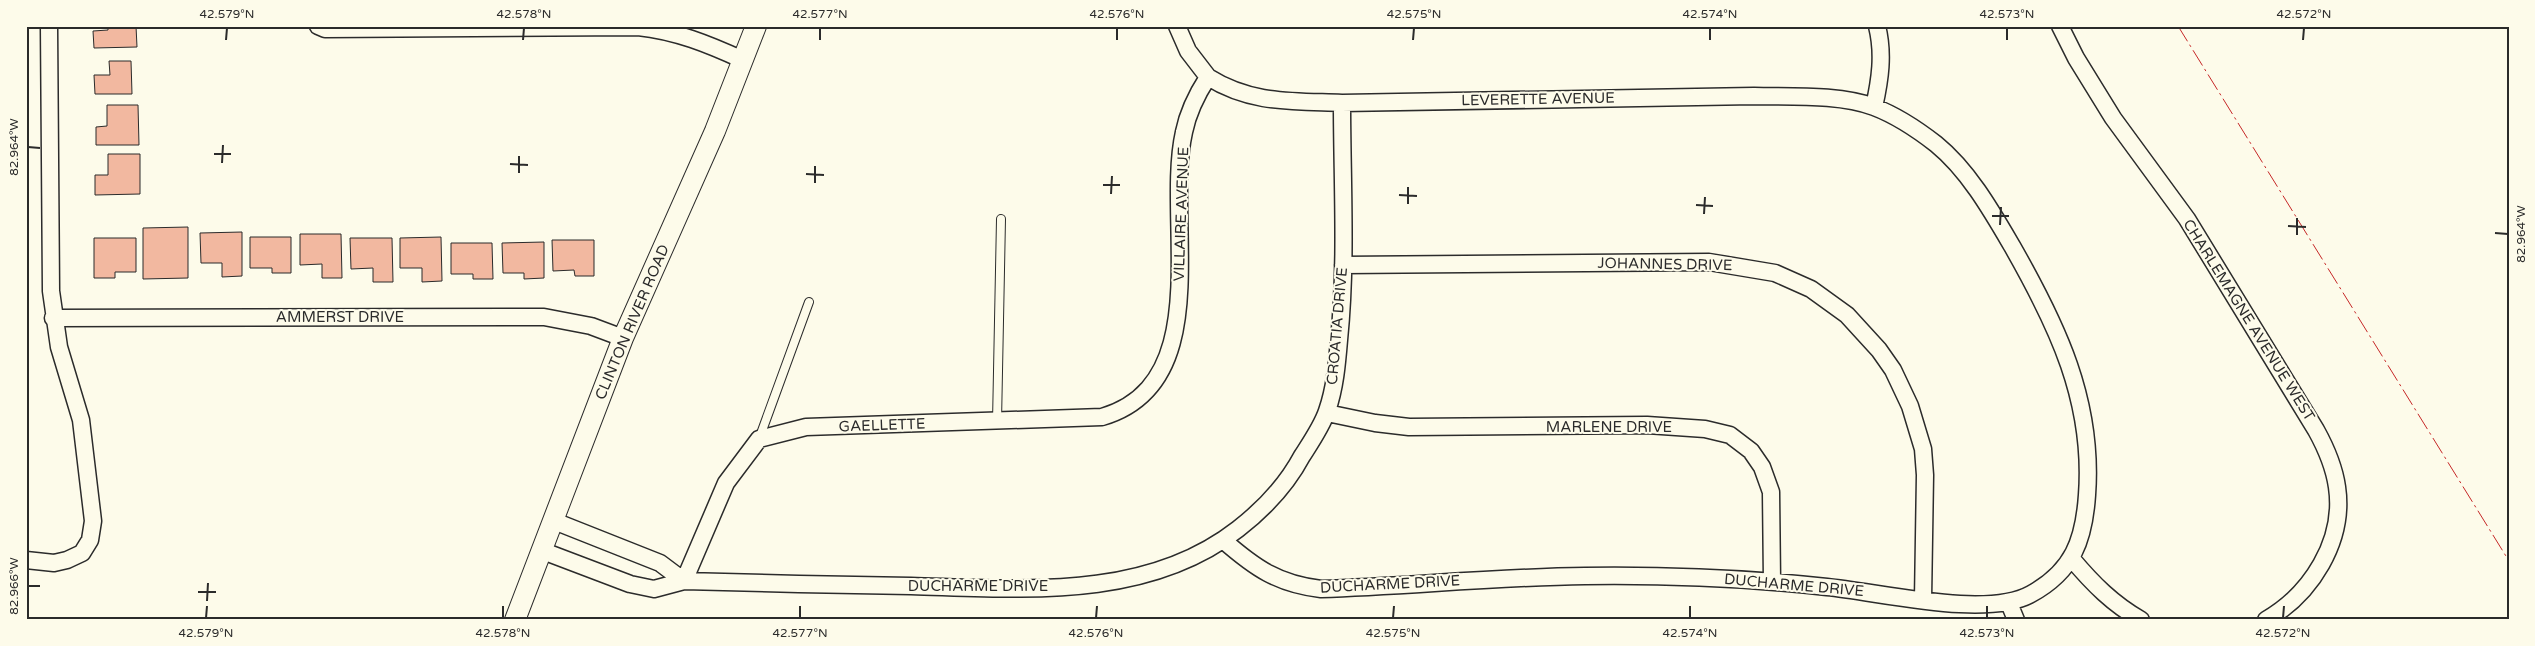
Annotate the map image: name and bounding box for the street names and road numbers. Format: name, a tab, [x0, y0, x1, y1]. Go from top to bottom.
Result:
street label: LEVERETTE AVENUE	[1461, 89, 1615, 109]
street label: VILLAIRE AVENUE	[1170, 146, 1192, 282]
street label: CHARLEMAGNE AVENUE WEST	[2179, 216, 2319, 424]
street label: CLINTON RIVER ROAD	[591, 242, 673, 402]
street label: JOHANNES DRIVE	[1598, 254, 1732, 274]
street label: CROATIA DRIVE	[1323, 266, 1351, 386]
street label: AMMERST DRIVE	[276, 308, 404, 326]
street label: GAELLETTE	[838, 414, 926, 436]
street label: MARLENE DRIVE	[1546, 418, 1672, 436]
street label: DUCHARME DRIVE	[1723, 570, 1865, 600]
street label: DUCHARME DRIVE	[1319, 571, 1461, 597]
street label: DUCHARME DRIVE	[908, 577, 1048, 595]

